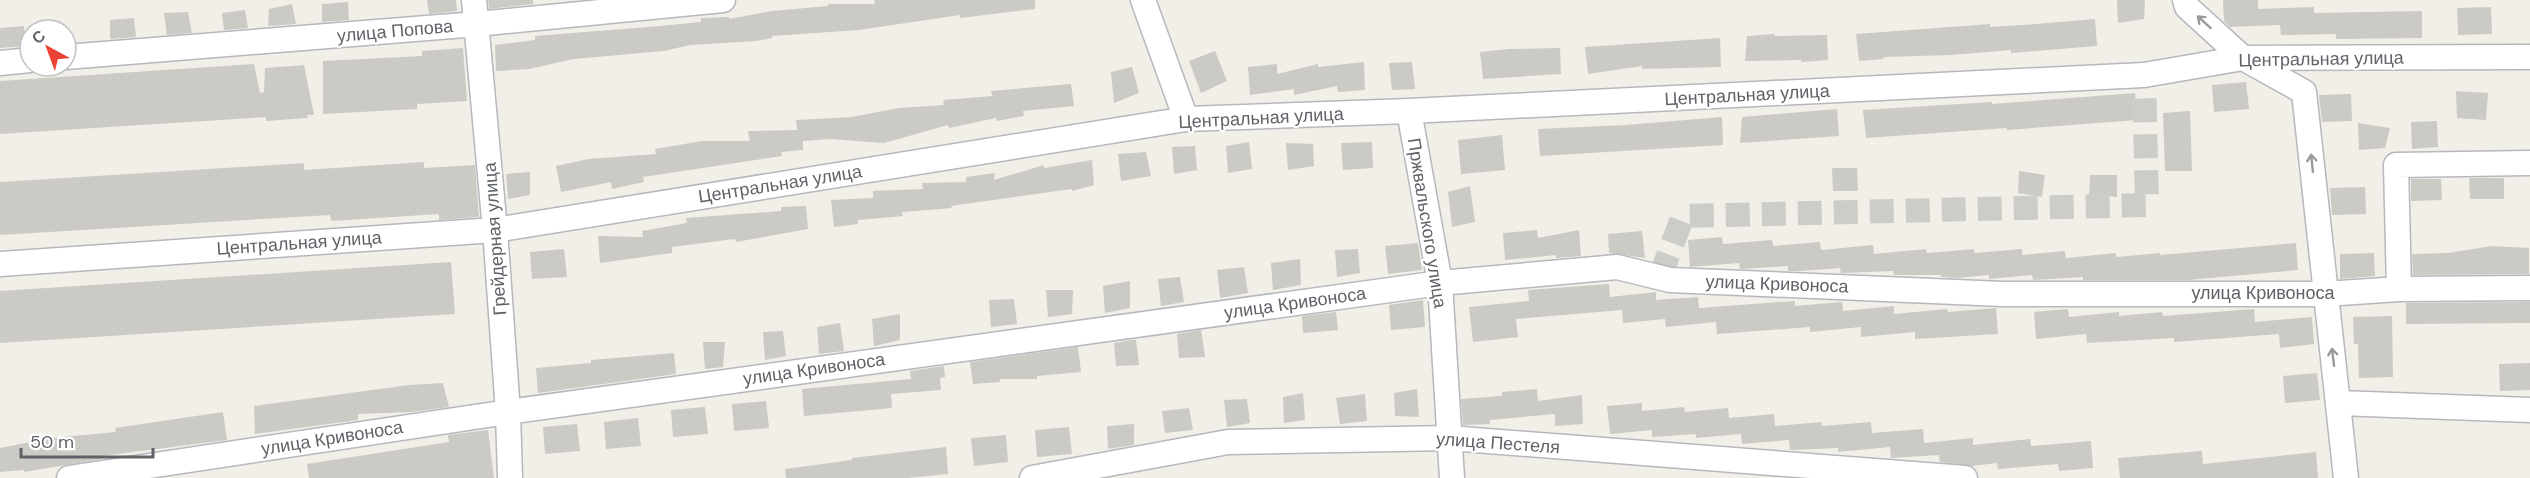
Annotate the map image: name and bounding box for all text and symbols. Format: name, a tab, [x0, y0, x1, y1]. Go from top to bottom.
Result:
street label: улица Попова	[336, 14, 455, 48]
one-way arrow	[2197, 15, 2212, 29]
north arrow	[18, 18, 78, 78]
text: С	[27, 25, 50, 49]
street label: Центральная улица	[2238, 46, 2405, 72]
street label: Центральная улица	[1664, 79, 1831, 111]
street label: Центральная улица	[1178, 102, 1345, 134]
street label: Пржвальского улица	[1402, 136, 1452, 311]
one-way arrow	[2306, 154, 2317, 174]
street label: Центральная улица	[696, 159, 865, 209]
street label: Грейдерная улица	[478, 161, 512, 316]
street label: Центральная улица	[216, 225, 383, 261]
street label: улица Кривоноса	[1705, 270, 1850, 299]
street label: улица Кривоноса	[1222, 281, 1369, 325]
street label: улица Кривоноса	[2191, 281, 2336, 305]
street label: улица Кривоноса	[741, 347, 888, 391]
one-way arrow	[2327, 348, 2338, 368]
street label: улица Кривоноса	[259, 415, 406, 461]
scale bar	[21, 421, 153, 459]
street label: улица Пестеля	[1435, 427, 1561, 459]
text: 50 m	[30, 430, 74, 454]

